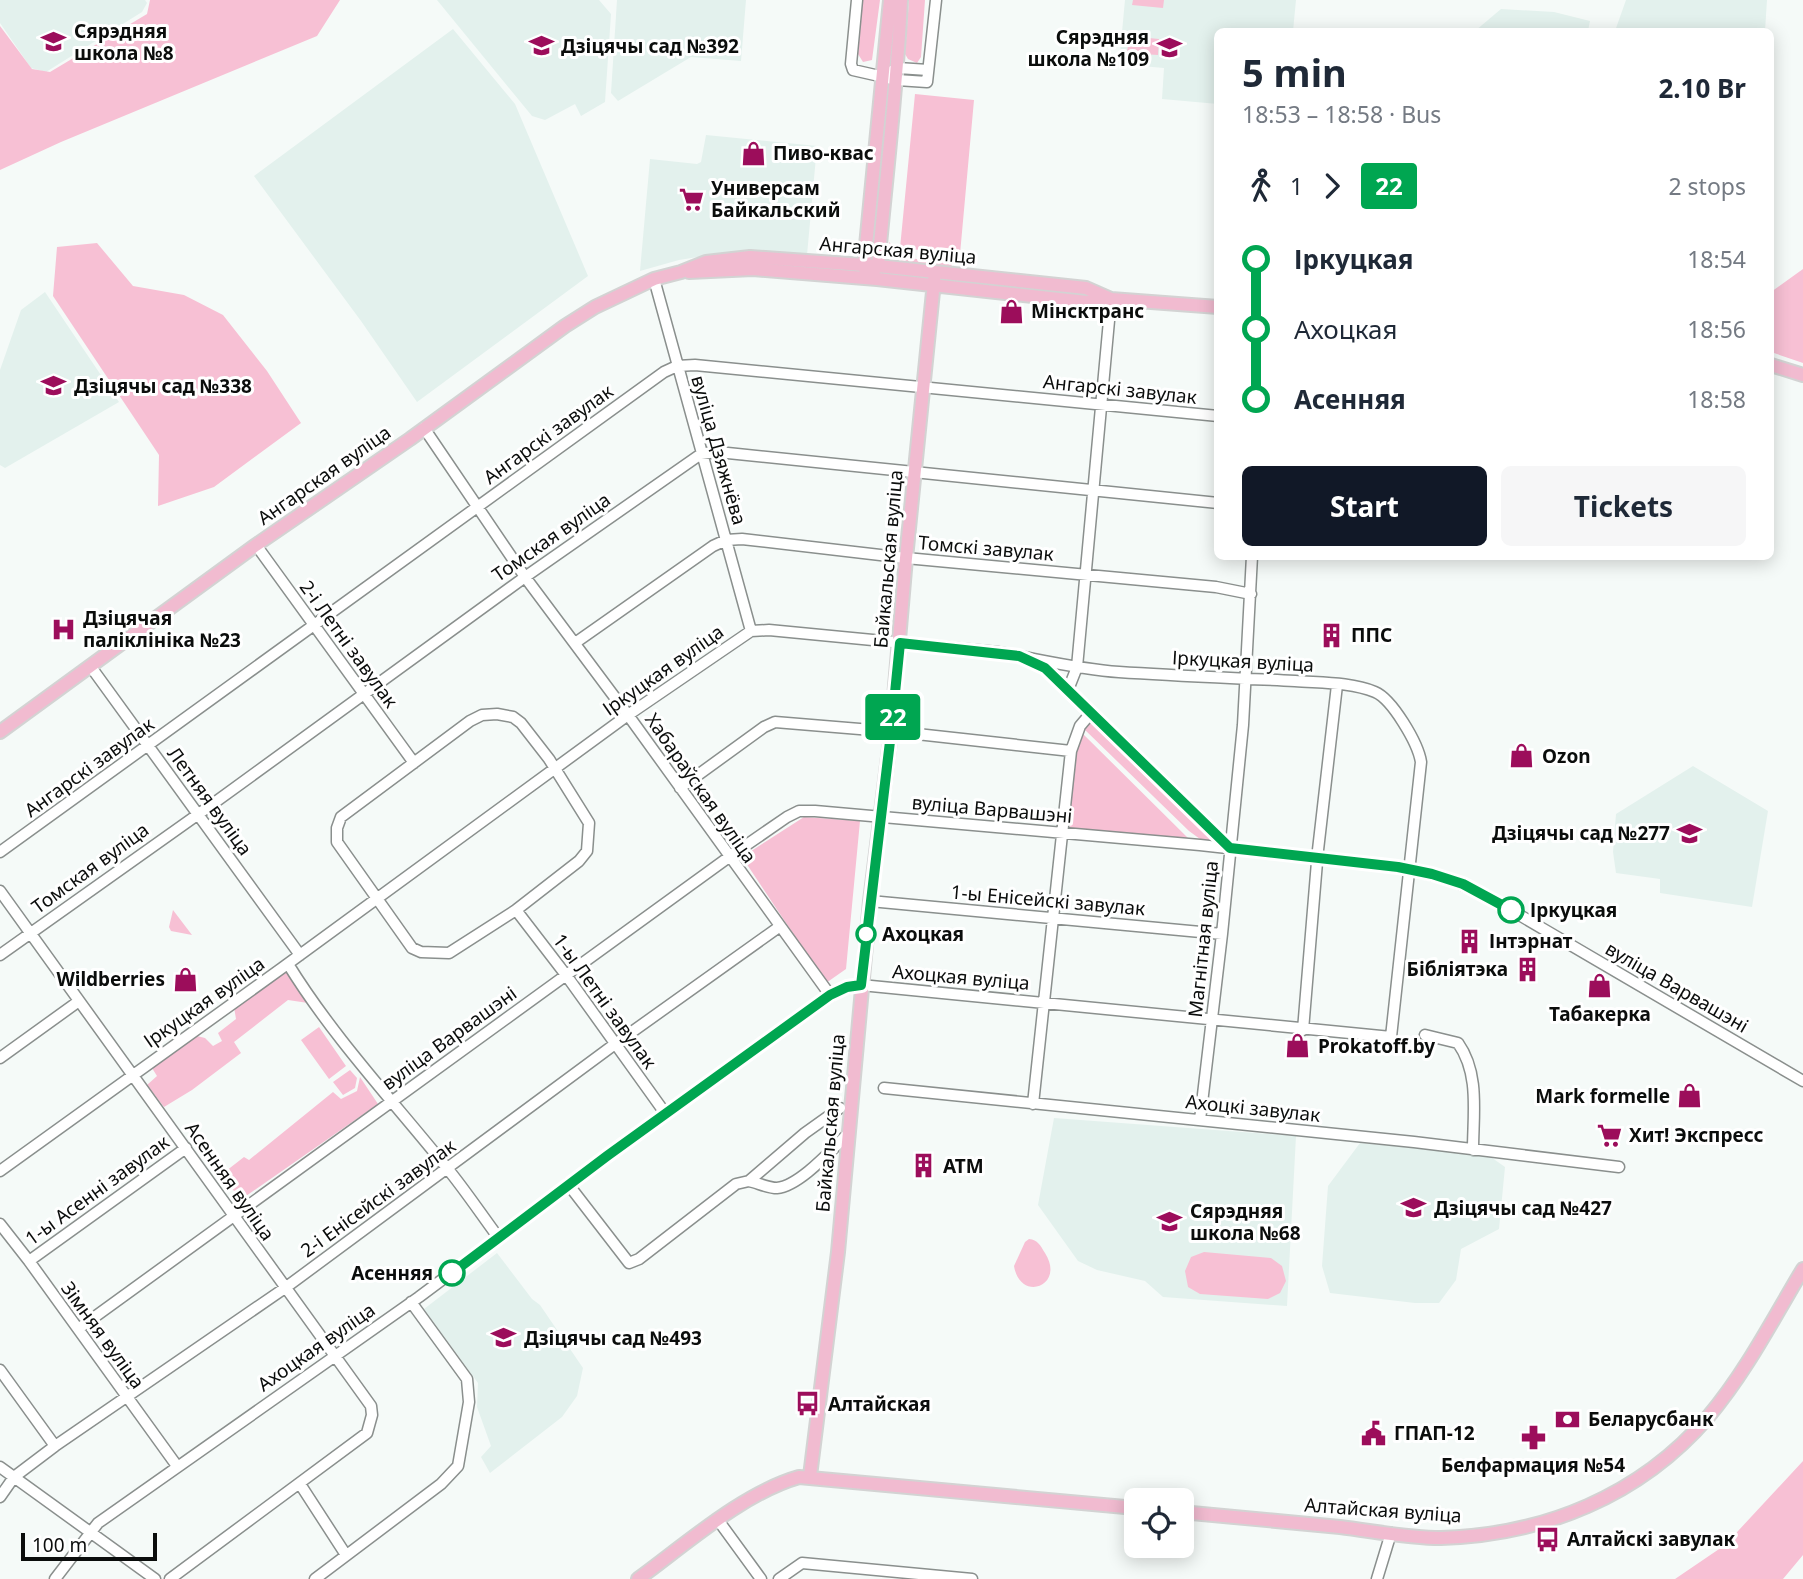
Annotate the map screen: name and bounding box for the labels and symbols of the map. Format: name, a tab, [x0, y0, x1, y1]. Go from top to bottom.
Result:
place label: Сярэдняя школа №8	[74, 18, 174, 66]
place label: Сярэдняя школа №109	[1028, 24, 1149, 72]
school or university icon: Сярэдняя школа №8	[40, 28, 68, 56]
school or university icon: Дзіцячы сад №392	[527, 32, 555, 60]
place label: Дзіцячы сад №392	[561, 33, 739, 59]
school or university icon: Сярэдняя школа №109	[1155, 34, 1183, 62]
shop icon: Пиво-квас	[739, 139, 767, 167]
place label: Пиво-квас	[773, 140, 874, 166]
place label: Универсам Байкальский	[711, 175, 840, 223]
supermarket icon: Универсам Байкальский	[677, 185, 705, 213]
street label: Ангарская вуліца	[819, 230, 977, 270]
shop icon: Мінсктранс	[997, 297, 1025, 325]
place label: Мінсктранс	[1031, 298, 1144, 324]
street label: Ангарскі завулак	[1042, 368, 1198, 410]
school or university icon: Дзіцячы сад №338	[40, 372, 68, 400]
street label: вуліца Дзяжнёва	[685, 372, 753, 528]
place label: Дзіцячы сад №338	[74, 373, 252, 399]
street label: Ангарскі завулак	[478, 378, 618, 490]
street label: Ангарская вуліца	[252, 419, 396, 531]
street label: Байкальская вуліца	[867, 469, 909, 649]
street label: Томская вуліца	[487, 487, 615, 587]
street label: Томскі завулак	[917, 529, 1055, 567]
street label: 2-і Летні завулак	[294, 575, 404, 713]
place label: Дзіцячая паліклініка №23	[83, 605, 241, 653]
hospital icon: Дзіцячая паліклініка №23	[49, 615, 77, 643]
street label: Іркуцкая вуліца	[597, 619, 729, 721]
building icon: ППС	[1317, 621, 1345, 649]
place label: ППС	[1351, 622, 1392, 648]
street label: Іркуцкая вуліца	[1171, 644, 1315, 678]
line badge: 22	[862, 694, 924, 740]
street label: Хабараўская вуліца	[639, 708, 763, 868]
street label: Ангарскі завулак	[19, 711, 159, 823]
street label: Летняя вуліца	[162, 741, 258, 861]
shop icon: Ozon	[1508, 742, 1536, 770]
place label: Ozon	[1542, 743, 1591, 769]
street label: вуліца Варвашэні	[911, 789, 1073, 829]
street label: Томская вуліца	[26, 817, 154, 919]
school or university icon: Дзіцячы сад №277	[1676, 819, 1704, 847]
place label: Дзіцячы сад №277	[1492, 820, 1670, 846]
street label: Магнітная вуліца	[1182, 859, 1224, 1019]
street label: 1-ы Енісейскі завулак	[950, 879, 1146, 921]
marker: Іркуцкая	[1498, 897, 1524, 923]
place label: Іркуцкая	[1530, 897, 1617, 923]
place label: Ахоцкая	[882, 921, 964, 947]
marker: Ахоцкая	[856, 924, 876, 944]
building icon: Інтэрнат	[1455, 927, 1483, 955]
street label: 1-ы Летні завулак	[547, 928, 663, 1074]
place label: Інтэрнат	[1489, 928, 1573, 954]
street label: вуліца Варвашэні	[1601, 935, 1753, 1039]
street label: Іркуцкая вуліца	[138, 951, 270, 1053]
building icon: Бібліятэка	[1514, 955, 1542, 983]
place label: Бібліятэка	[1407, 956, 1508, 982]
street label: Ахоцкая вуліца	[891, 958, 1031, 996]
shop icon: Wildberries	[171, 965, 199, 993]
place label: Wildberries	[56, 966, 165, 992]
shop icon: Табакерка	[1586, 972, 1614, 1000]
street label: вуліца Варвашэні	[376, 980, 522, 1096]
place label: Табакерка	[1549, 1001, 1651, 1027]
shop icon: Prokatoff.by	[1284, 1032, 1312, 1060]
street label: Байкальская вуліца	[809, 1033, 851, 1213]
place label: Prokatoff.by	[1318, 1033, 1435, 1059]
shop icon: Mark formelle	[1676, 1082, 1704, 1110]
place label: Mark formelle	[1535, 1083, 1670, 1109]
street label: Ахоцкі завулак	[1184, 1088, 1322, 1128]
street label: Асенняя вуліца	[179, 1116, 281, 1246]
supermarket icon: Хит! Экспресс	[1595, 1121, 1623, 1149]
place label: Хит! Экспресс	[1629, 1122, 1763, 1148]
street label: 1-ы Асенні завулак	[20, 1129, 174, 1251]
street label: 2-і Енісейскі завулак	[295, 1133, 461, 1263]
building icon: АТМ	[909, 1152, 937, 1180]
place label: АТМ	[943, 1153, 984, 1179]
school or university icon: Дзіцячы сад №427	[1400, 1194, 1428, 1222]
place label: Дзіцячы сад №427	[1434, 1195, 1612, 1221]
place label: Сярэдняя школа №68	[1190, 1198, 1301, 1246]
school or university icon: Сярэдняя школа №68	[1156, 1208, 1184, 1236]
place label: Асенняя	[351, 1260, 433, 1286]
marker: Асенняя	[439, 1260, 465, 1286]
street label: Зімняя вуліца	[55, 1276, 151, 1394]
street label: Ахоцкая вуліца	[252, 1297, 380, 1397]
school or university icon: Дзіцячы сад №493	[490, 1324, 518, 1352]
place label: Дзіцячы сад №493	[524, 1325, 702, 1351]
bus stop icon: Алтайская	[794, 1390, 822, 1418]
place label: Алтайская	[828, 1391, 931, 1417]
bank icon: Беларусбанк	[1554, 1405, 1582, 1433]
place label: Беларусбанк	[1588, 1406, 1714, 1432]
public building icon: ГПАП-12	[1360, 1419, 1388, 1447]
place label: ГПАП-12	[1394, 1420, 1475, 1446]
pharmacy icon: Белфармация №54	[1519, 1423, 1547, 1451]
place label: Белфармация №54	[1441, 1452, 1625, 1478]
street label: Алтайская вуліца	[1304, 1492, 1462, 1528]
bus stop icon: Алтайскі завулак	[1533, 1525, 1561, 1553]
place label: Алтайскі завулак	[1567, 1526, 1735, 1552]
scale bar	[21, 1530, 158, 1562]

